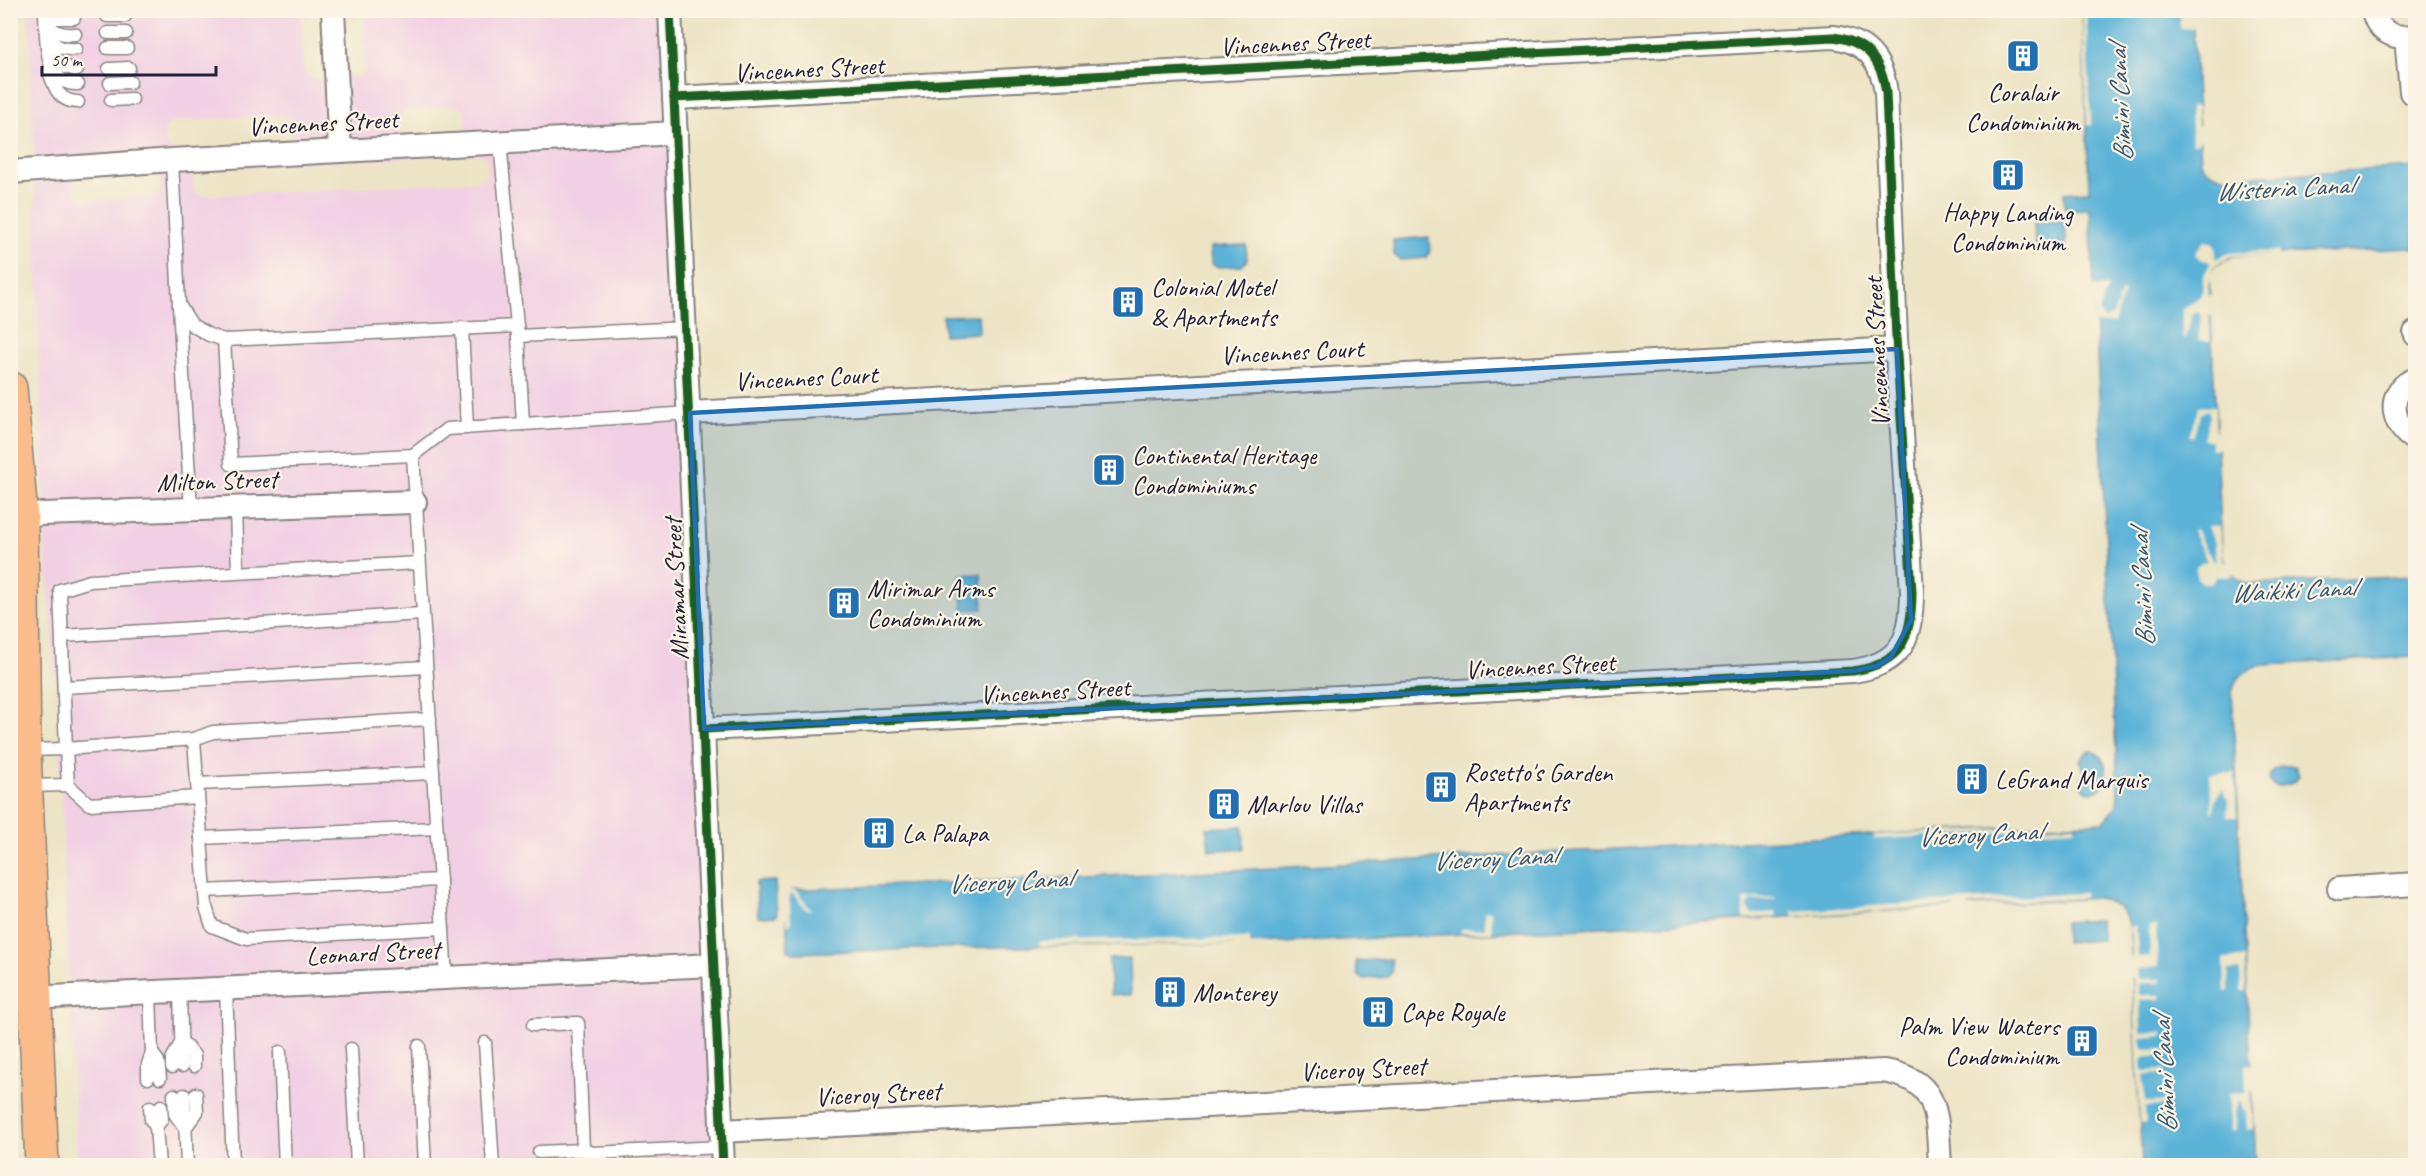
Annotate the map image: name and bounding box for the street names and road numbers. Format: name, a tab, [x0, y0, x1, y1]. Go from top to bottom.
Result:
street label: Vincennes Street	[1219, 22, 1373, 63]
street label: Vincennes Street	[733, 48, 887, 89]
street label: Vincennes Street	[247, 102, 401, 143]
street label: Vincennes Street	[1856, 274, 1897, 428]
street label: Vincennes Court	[1220, 332, 1367, 372]
street label: Vincennes Court	[734, 358, 881, 398]
street label: Milton Street	[156, 462, 281, 500]
street label: Miramar Street	[656, 514, 696, 661]
street label: Vincennes Street	[1464, 645, 1618, 686]
street label: Vincennes Street	[979, 670, 1133, 711]
street label: Leonard Street	[305, 933, 444, 973]
street label: Viceroy Street	[1299, 1049, 1430, 1089]
street label: Viceroy Street	[814, 1074, 945, 1114]

